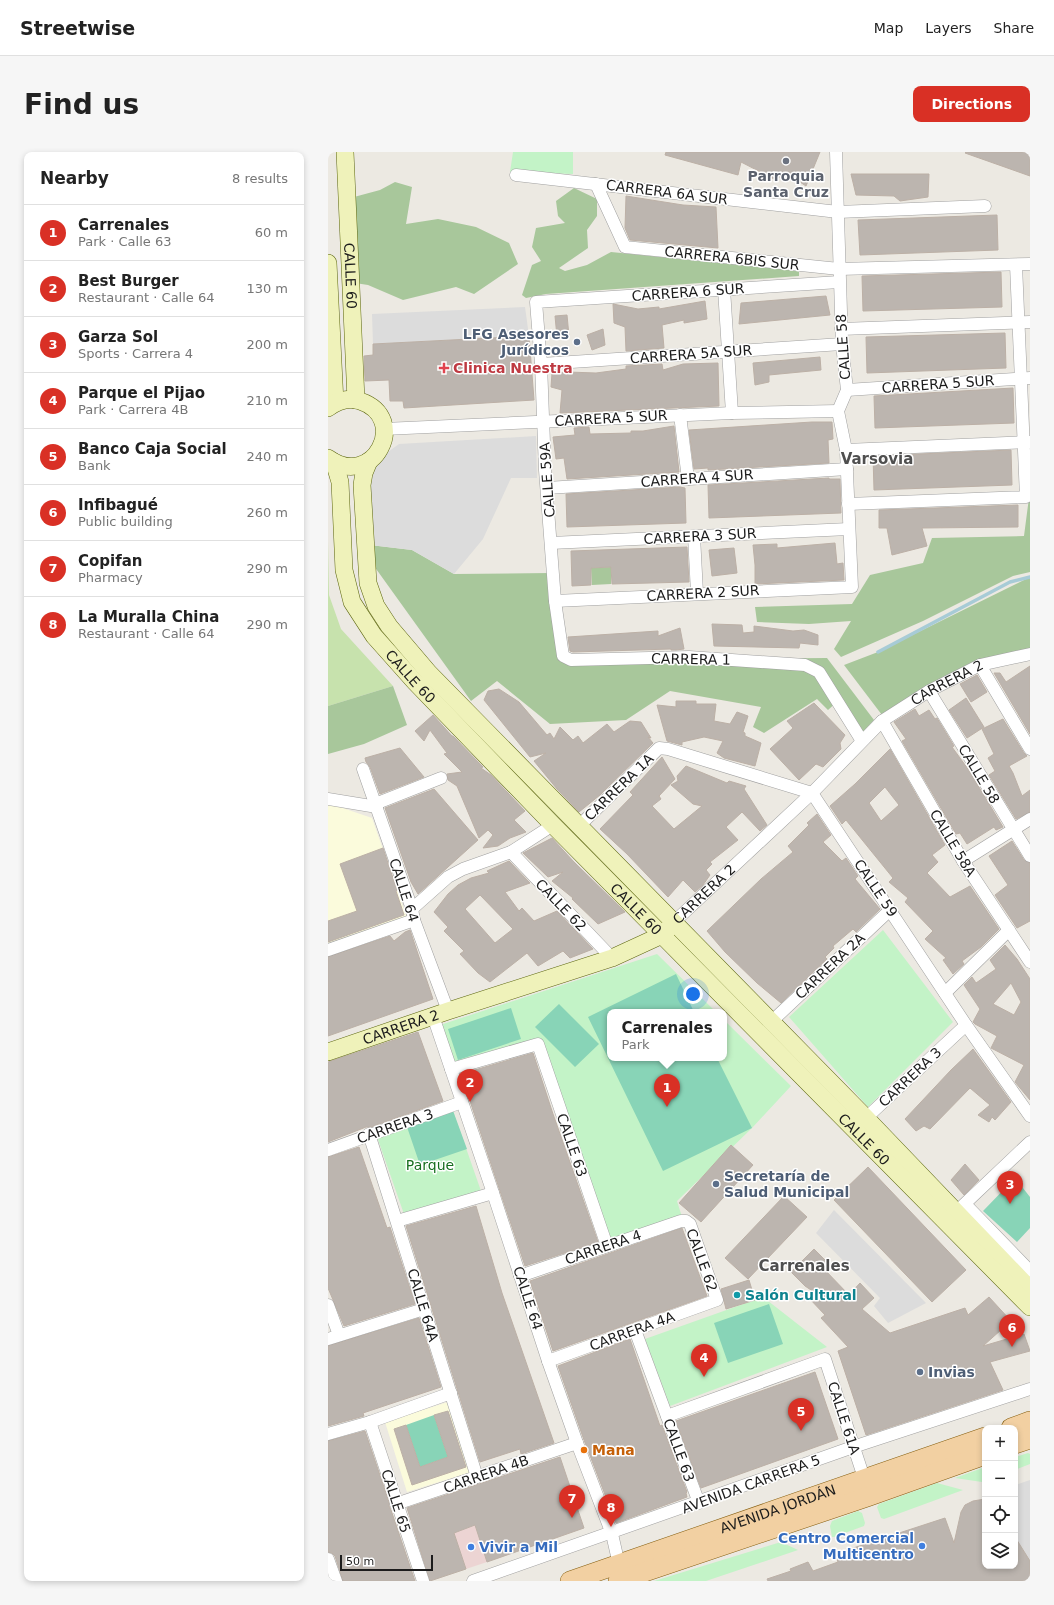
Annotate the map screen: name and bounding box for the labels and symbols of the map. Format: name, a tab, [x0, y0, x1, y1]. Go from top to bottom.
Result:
marker: Parroquia Santa Cruz	[781, 156, 791, 166]
place label: Parroquia Santa Cruz	[743, 168, 829, 200]
street label: CARRERA 6A SUR	[605, 177, 729, 207]
street label: CALLE 60	[341, 242, 360, 309]
street label: CARRERA 6BIS SUR	[664, 243, 801, 273]
street label: CARRERA 6 SUR	[631, 280, 745, 304]
street label: CALLE 58	[833, 313, 853, 381]
place label: LFG Asesores Jurídicos	[463, 326, 569, 358]
marker: LFG Asesores Jurídicos	[572, 337, 582, 347]
street label: CARRERA 5A SUR	[629, 342, 753, 366]
place label: Clinica Nuestra	[453, 360, 573, 376]
marker: Clinica Nuestra	[438, 362, 450, 374]
street label: CARRERA 5 SUR	[881, 372, 995, 396]
street label: CARRERA 5 SUR	[554, 407, 668, 429]
street label: CALLE 59A	[536, 441, 558, 518]
district label: Varsovia	[841, 450, 913, 468]
street label: CARRERA 4 SUR	[640, 466, 754, 490]
street label: CARRERA 3 SUR	[643, 525, 757, 547]
street label: CARRERA 2 SUR	[646, 582, 760, 604]
street label: CALLE 60	[382, 647, 439, 706]
street label: CARRERA 1	[651, 650, 731, 668]
street label: CARRERA 2	[908, 657, 986, 708]
street label: CALLE 58	[955, 742, 1003, 806]
street label: CARRERA 1A	[581, 750, 657, 824]
street label: CALLE 58A	[927, 806, 980, 880]
street label: CALLE 64	[386, 856, 422, 924]
street label: CALLE 59	[851, 856, 901, 920]
street label: CARRERA 2	[669, 861, 739, 927]
street label: CALLE 62	[532, 876, 590, 934]
street label: CALLE 60	[607, 880, 665, 938]
street label: CARRERA 2A	[792, 929, 868, 1002]
your location	[683, 984, 703, 1004]
street label: CARRERA 2	[361, 1007, 441, 1048]
street label: CARRERA 3	[875, 1044, 945, 1110]
pin: 2	[457, 1069, 483, 1102]
pin: 1	[654, 1074, 680, 1107]
street label: CARRERA 3	[355, 1105, 435, 1147]
street label: CALLE 60	[835, 1110, 893, 1168]
street label: CALLE 63	[554, 1111, 590, 1179]
park label: Parque	[406, 1157, 454, 1173]
place label: Secretaría de Salud Municipal	[724, 1168, 849, 1200]
pin: 3	[997, 1171, 1023, 1204]
marker: Secretaría de Salud Municipal	[711, 1179, 721, 1189]
street label: CARRERA 4	[563, 1226, 643, 1268]
street label: CALLE 62	[683, 1226, 721, 1294]
district label: Carrenales	[758, 1257, 850, 1275]
street label: CALLE 64	[510, 1264, 546, 1332]
street label: CALLE 64A	[404, 1266, 442, 1344]
place label: Salón Cultural	[745, 1287, 857, 1303]
marker: Salón Cultural	[732, 1290, 742, 1300]
street label: CARRERA 4A	[587, 1308, 677, 1354]
pin: 6	[999, 1314, 1025, 1347]
pin: 4	[691, 1344, 717, 1377]
place label: Invias	[928, 1364, 975, 1380]
marker: Invias	[915, 1367, 925, 1377]
street label: CALLE 61A	[825, 1380, 863, 1457]
pin: 5	[788, 1398, 814, 1431]
street label: CALLE 63	[660, 1416, 698, 1484]
place label: Mana	[592, 1442, 635, 1458]
marker: Mana	[579, 1445, 589, 1455]
street label: CARRERA 4B	[441, 1452, 531, 1496]
street label: AVENIDA CARRERA 5	[680, 1452, 822, 1516]
street label: CALLE 65	[378, 1467, 414, 1535]
street label: AVENIDA JORDÁN	[718, 1481, 838, 1536]
pin: 7	[559, 1485, 585, 1518]
pin: 8	[598, 1494, 624, 1527]
place label: Centro Comercial Multicentro	[778, 1530, 914, 1562]
place label: Vivir a Mil	[479, 1539, 558, 1555]
marker: Centro Comercial Multicentro	[917, 1541, 927, 1551]
marker: Vivir a Mil	[466, 1542, 476, 1552]
scale bar	[340, 1553, 433, 1572]

